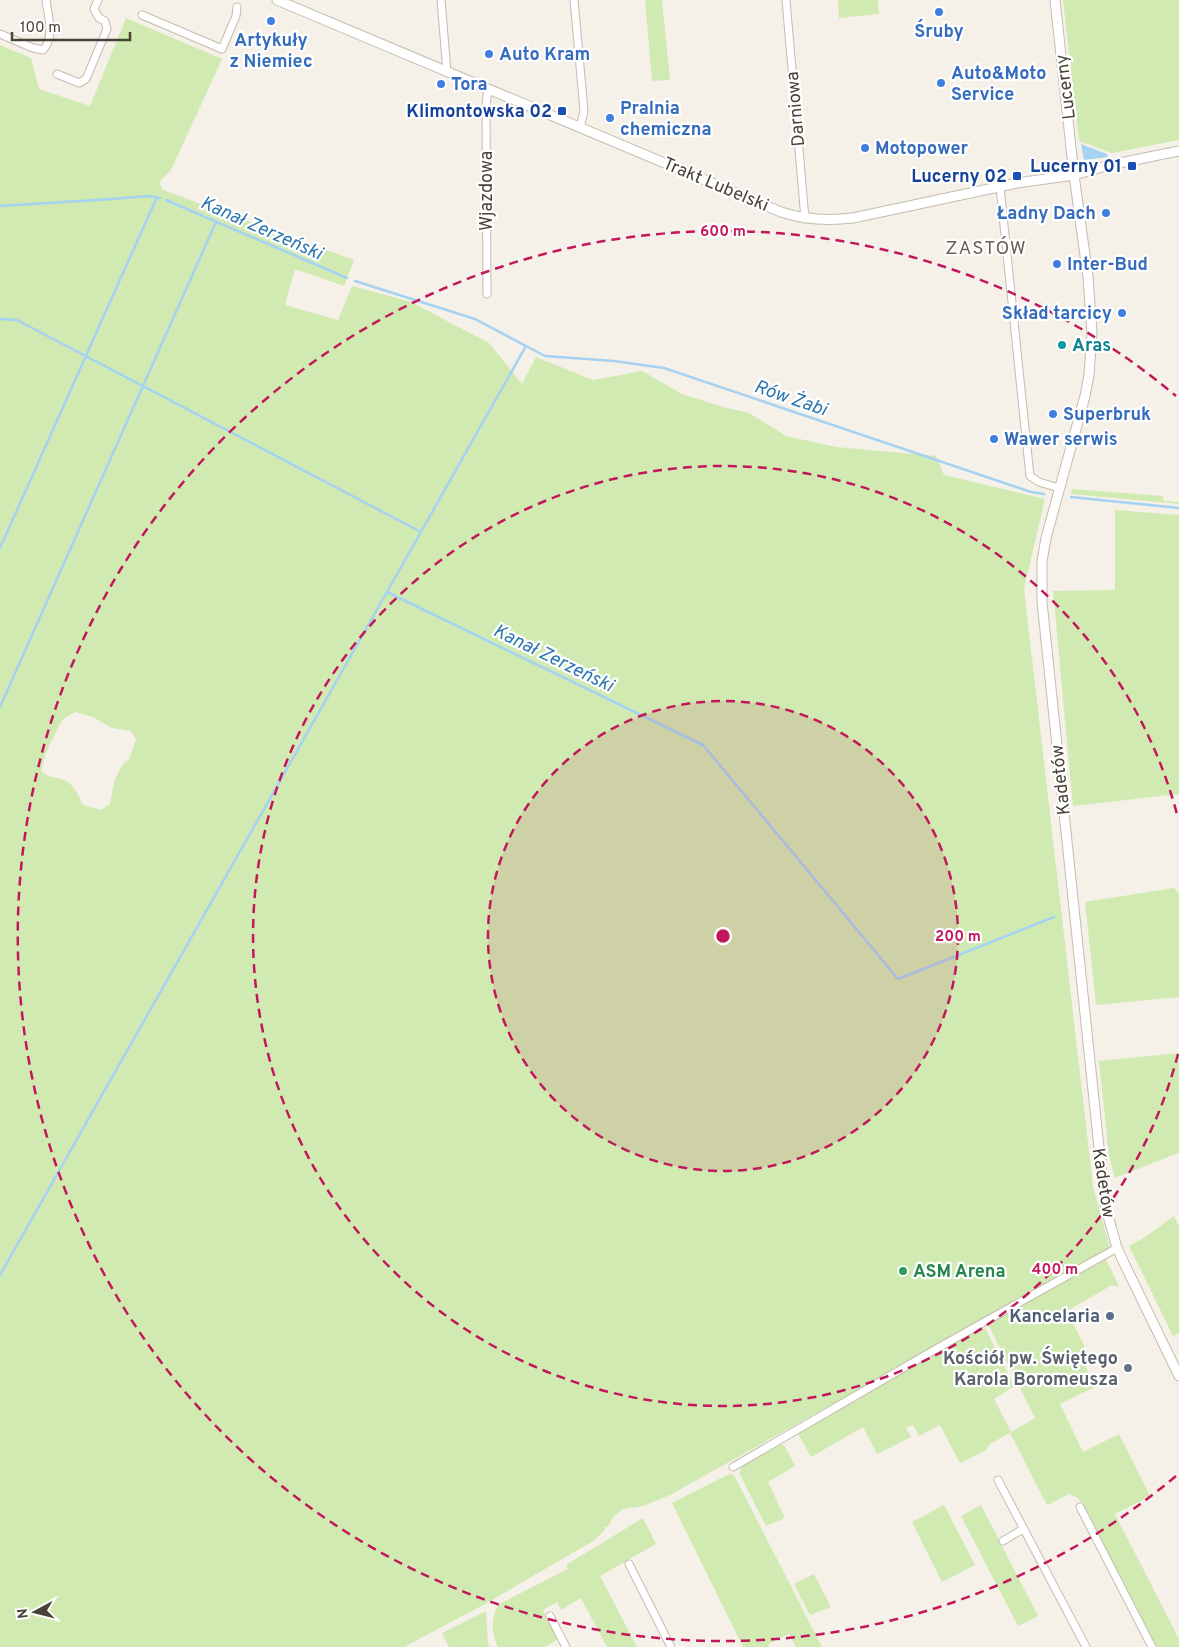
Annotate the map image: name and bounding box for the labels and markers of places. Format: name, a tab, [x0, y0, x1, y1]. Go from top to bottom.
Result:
marker: Śruby	[933, 6, 945, 18]
marker: Artykuły z Niemiec	[265, 15, 277, 27]
place label: Śruby	[914, 19, 964, 44]
place label: Artykuły z Niemiec	[229, 30, 313, 74]
place label: Auto Kram	[499, 44, 590, 67]
marker: Auto Kram	[483, 48, 495, 60]
place label: Auto&Moto Service	[951, 63, 1046, 107]
place label: Tora	[451, 74, 488, 97]
marker: Auto&Moto Service	[935, 77, 947, 89]
marker: Tora	[435, 78, 447, 90]
place label: Pralnia chemiczna	[620, 98, 712, 142]
place label: Klimontowska 02	[406, 101, 552, 124]
marker: Klimontowska 02	[556, 105, 568, 117]
marker: Pralnia chemiczna	[604, 112, 616, 124]
place label: Motopower	[875, 138, 969, 161]
marker: Motopower	[859, 142, 871, 154]
place label: Lucerny 01	[1030, 156, 1122, 179]
marker: Lucerny 01	[1126, 160, 1138, 172]
place label: Lucerny 02	[911, 166, 1007, 189]
marker: Lucerny 02	[1011, 170, 1023, 182]
place label: Ładny Dach	[997, 203, 1096, 226]
marker: Ładny Dach	[1100, 207, 1112, 219]
place label: Inter-Bud	[1067, 254, 1148, 277]
marker: Inter-Bud	[1051, 258, 1063, 270]
place label: Skład tarcicy	[1002, 303, 1112, 326]
marker: Skład tarcicy	[1116, 307, 1128, 319]
place label: Aras	[1072, 335, 1111, 358]
marker: Aras	[1056, 339, 1068, 351]
place label: Superbruk	[1063, 404, 1151, 427]
marker: Superbruk	[1047, 408, 1059, 420]
place label: Wawer serwis	[1004, 429, 1118, 452]
marker: Wawer serwis	[988, 433, 1000, 445]
centre of rings	[714, 927, 732, 945]
place label: ASM Arena	[913, 1261, 1006, 1284]
marker: ASM Arena	[897, 1265, 909, 1277]
place label: Kancelaria	[1009, 1306, 1100, 1329]
marker: Kancelaria	[1104, 1310, 1116, 1322]
place label: Kościół pw. Świętego Karola Boromeusza	[943, 1346, 1118, 1392]
marker: Kościół pw. Świętego Karola Boromeusza	[1122, 1362, 1134, 1374]

